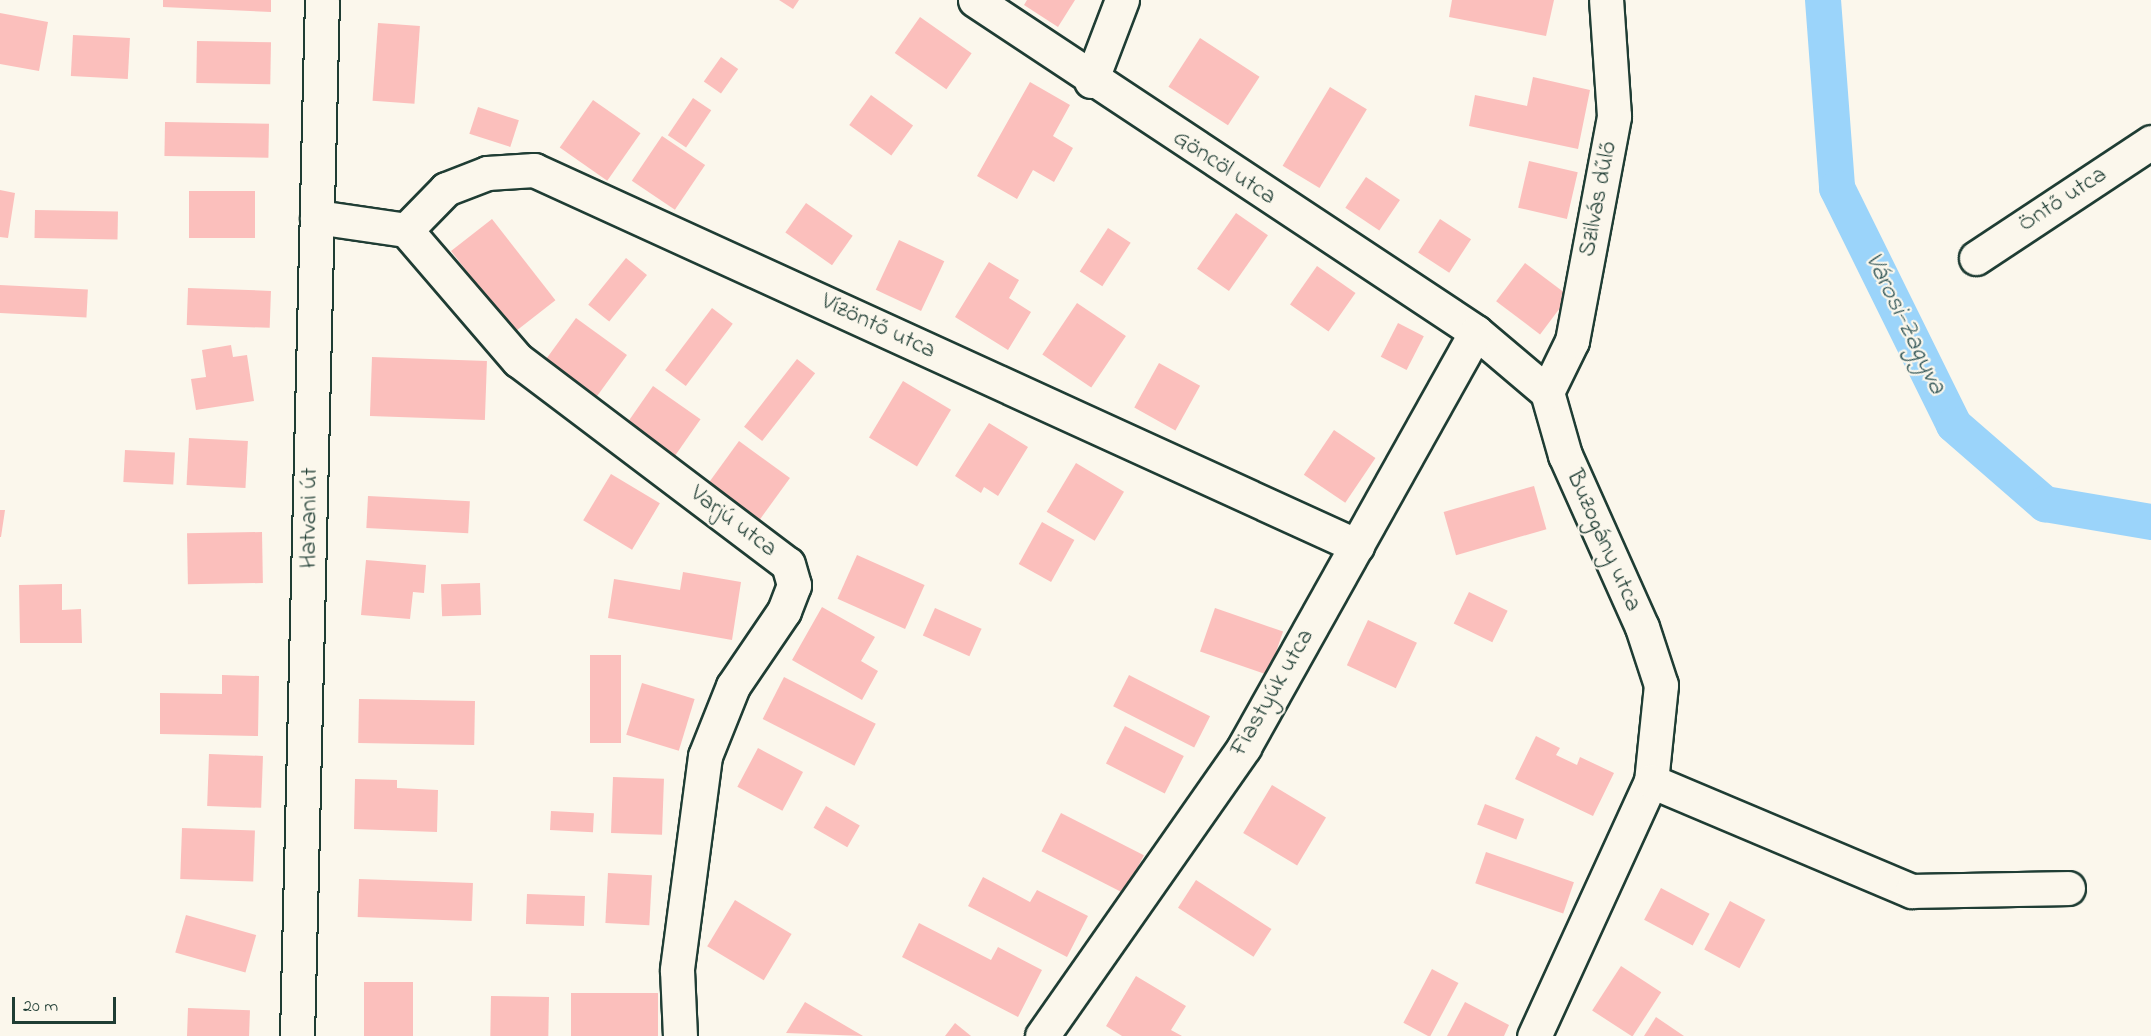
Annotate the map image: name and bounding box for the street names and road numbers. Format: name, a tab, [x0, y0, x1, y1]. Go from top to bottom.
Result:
street label: Göncöl utca	[1167, 124, 1281, 212]
street label: Szilvás dűlő	[1574, 139, 1624, 259]
street label: Öntő utca	[2013, 161, 2113, 239]
street label: Vízöntő utca	[816, 288, 940, 366]
street label: Buzogány utca	[1559, 466, 1647, 616]
street label: Hatvani út	[295, 467, 325, 569]
street label: Varjú utca	[684, 480, 782, 564]
street label: Fiastyúk utca	[1225, 624, 1321, 762]

